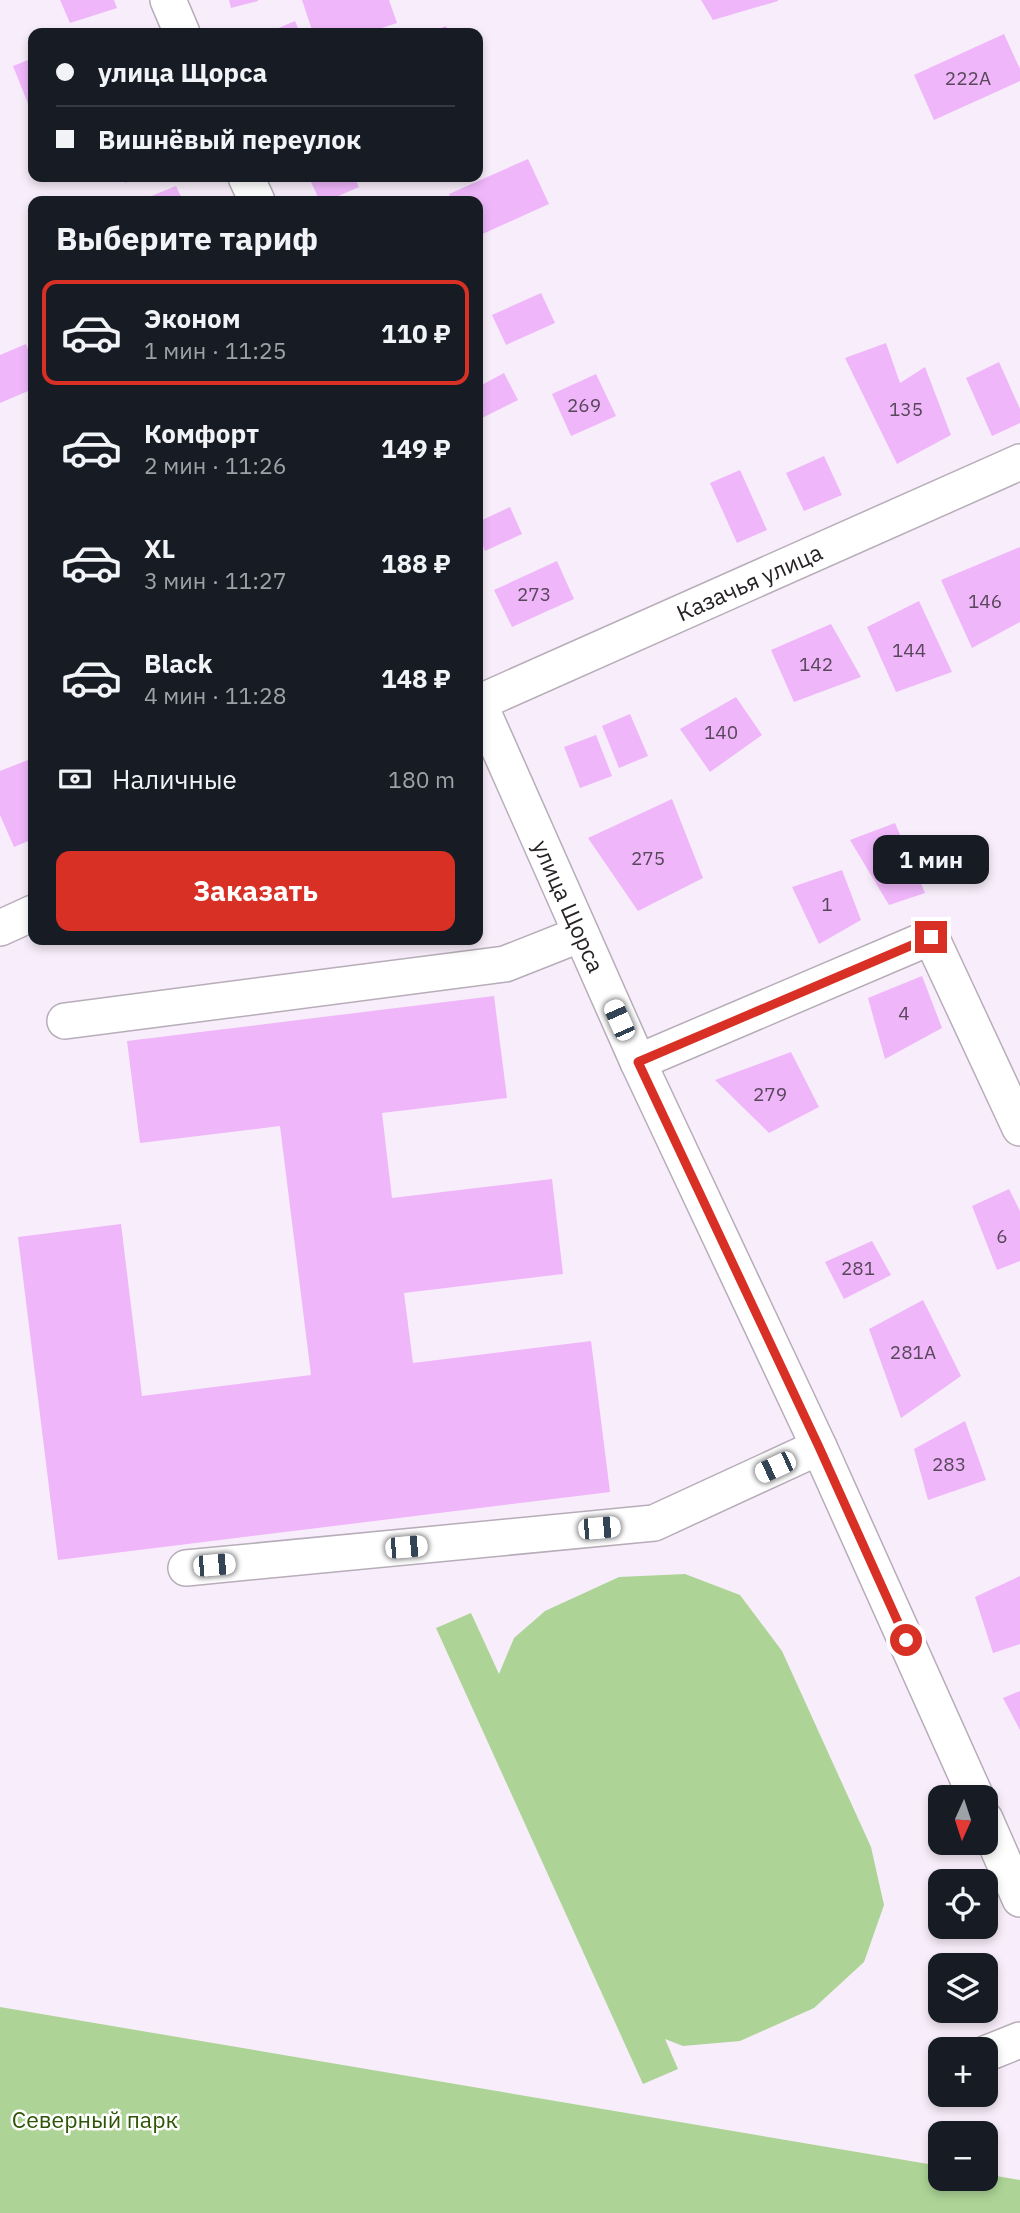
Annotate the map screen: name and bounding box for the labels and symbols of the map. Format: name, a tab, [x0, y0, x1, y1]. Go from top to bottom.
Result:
house number: 222А	[945, 66, 991, 90]
house number: 269	[567, 393, 601, 417]
house number: 135	[889, 397, 923, 421]
street label: Казачья улица	[671, 536, 827, 628]
house number: 273	[517, 582, 551, 606]
house number: 146	[968, 589, 1002, 613]
house number: 144	[892, 638, 926, 662]
house number: 142	[799, 652, 833, 676]
house number: 140	[704, 720, 738, 744]
street label: улица Щорса	[526, 835, 612, 977]
callout: 1 мин	[873, 836, 989, 884]
house number: 275	[631, 846, 665, 870]
house number: 1	[821, 892, 833, 916]
route end	[915, 921, 947, 953]
car	[601, 997, 638, 1043]
house number: 4	[898, 1001, 910, 1025]
house number: 279	[753, 1082, 787, 1106]
house number: 6	[996, 1224, 1008, 1248]
house number: 281	[841, 1256, 875, 1280]
house number: 281А	[890, 1340, 936, 1364]
car	[752, 1449, 799, 1485]
house number: 283	[932, 1452, 966, 1476]
car	[578, 1516, 621, 1540]
car	[385, 1535, 428, 1559]
car	[193, 1553, 236, 1577]
route start	[890, 1624, 922, 1656]
north arrow	[928, 1785, 998, 1855]
park label: Северный парк	[12, 2104, 178, 2134]

